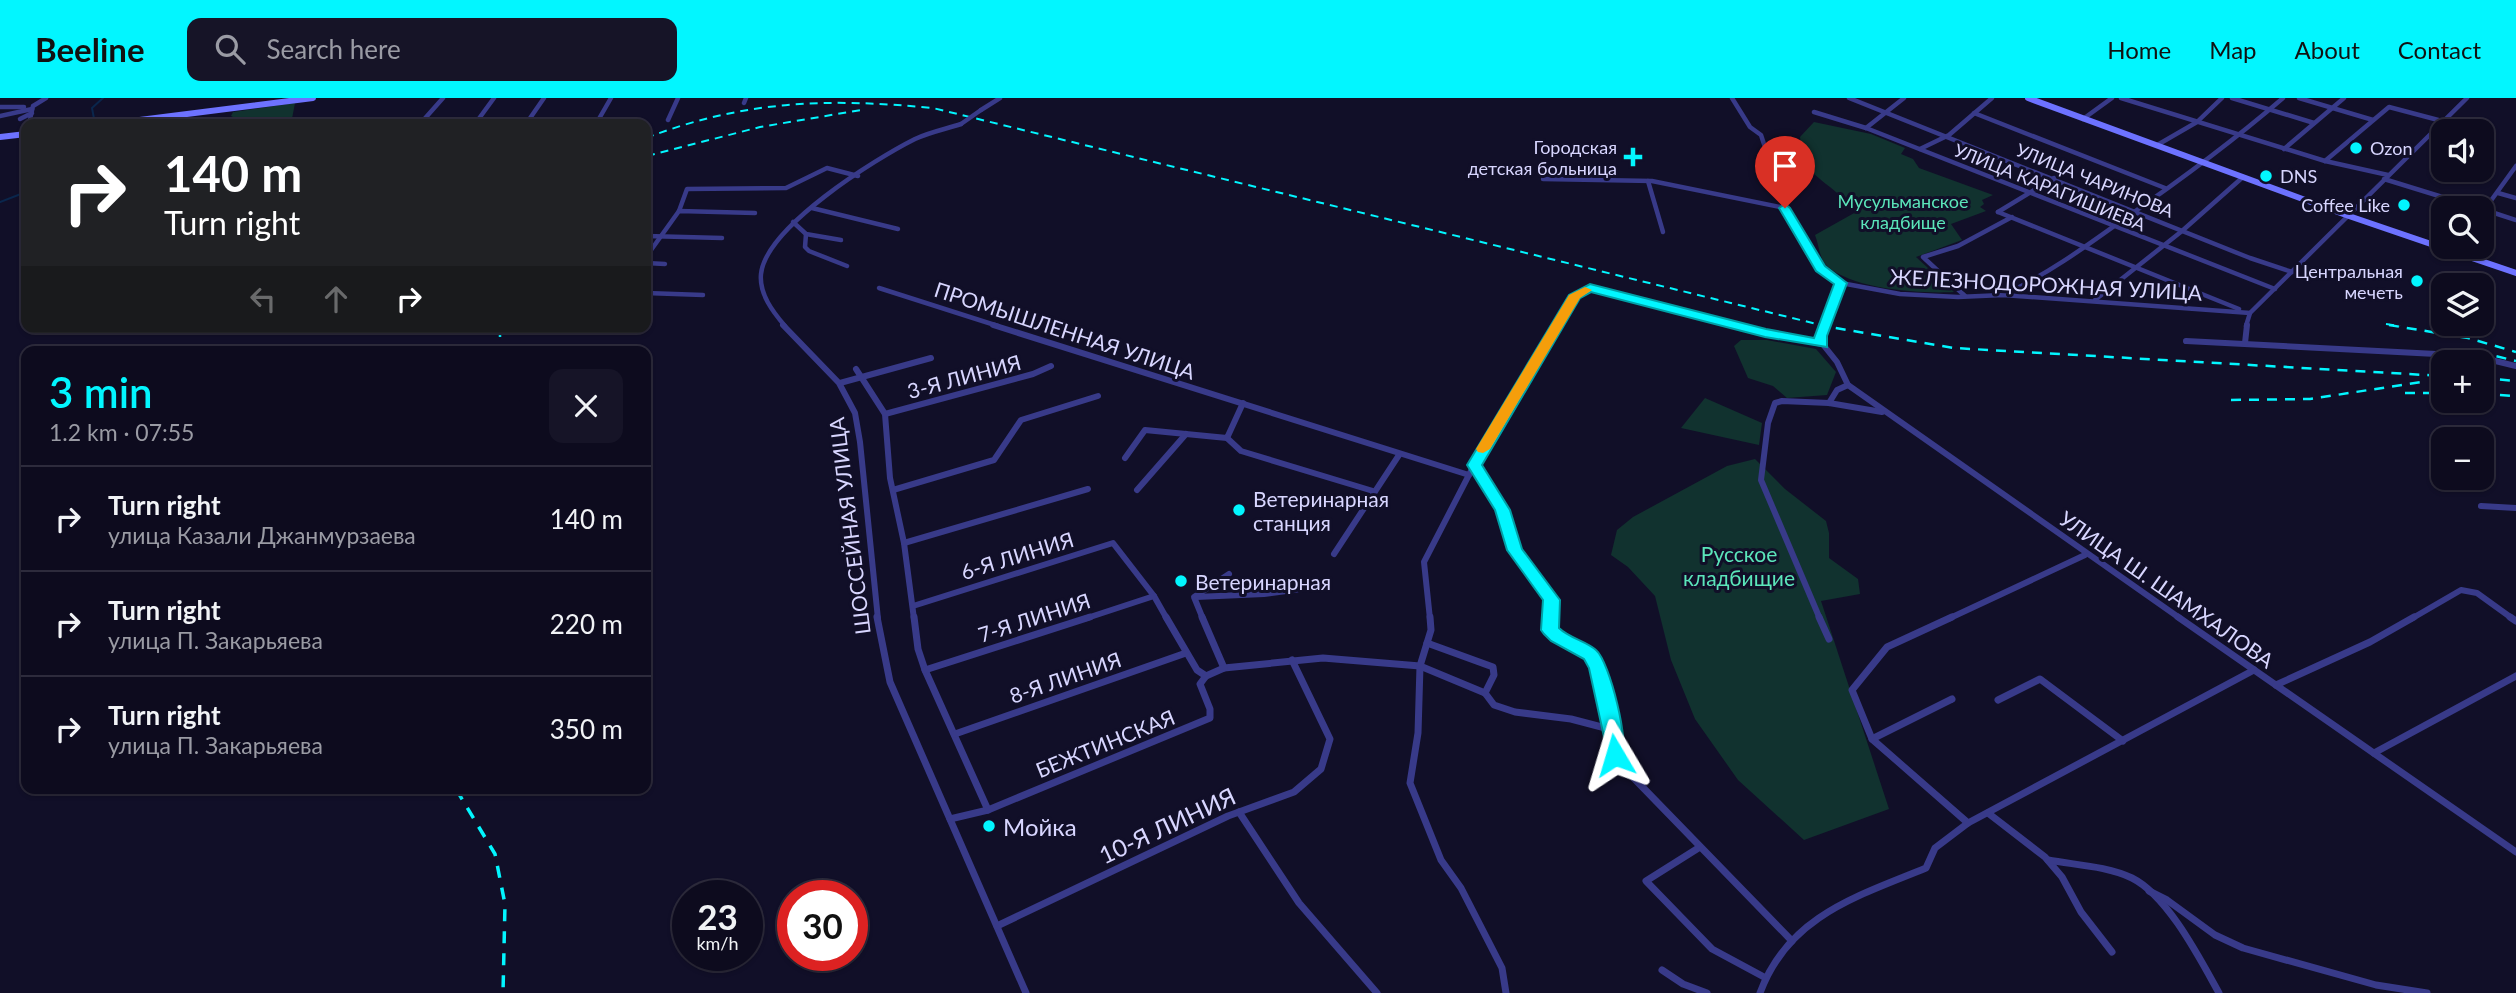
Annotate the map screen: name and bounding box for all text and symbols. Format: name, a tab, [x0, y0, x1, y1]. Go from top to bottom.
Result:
search box	[187, 18, 677, 81]
text: Beeline	[35, 29, 145, 69]
icon: search	[211, 30, 249, 68]
text: Search here	[267, 33, 401, 65]
text: Home	[2107, 35, 2171, 64]
text: Map	[2209, 35, 2257, 64]
text: About	[2295, 35, 2360, 64]
text: Contact	[2398, 35, 2481, 64]
map controls	[2431, 119, 2494, 490]
button: sound	[2431, 119, 2494, 182]
place label: Городская детская больница	[1468, 136, 1617, 179]
pin	[1755, 136, 1815, 208]
place label: Ozon	[2370, 137, 2412, 159]
street label: УЛИЦА КАРАГИШИЕВА	[1951, 138, 2150, 236]
street label: УЛИЦА ЧАРИНОВА	[2013, 138, 2178, 222]
marker: Ozon	[2348, 140, 2364, 156]
text: 140 m	[164, 144, 302, 202]
icon: right	[49, 147, 140, 238]
marker: Городская детская больница	[1623, 147, 1643, 167]
icon: arrive	[1766, 147, 1804, 185]
place label: DNS	[2280, 165, 2317, 187]
marker: DNS	[2258, 168, 2274, 184]
park label: Мусульманское кладбище	[1838, 190, 1968, 233]
place label: Coffee Like	[2301, 194, 2390, 216]
button: search	[2431, 196, 2494, 259]
marker: Coffee Like	[2396, 197, 2412, 213]
text: Turn right	[164, 203, 300, 242]
place label: Центральная мечеть	[2295, 260, 2403, 303]
street label: ЖЕЛЕЗНОДОРОЖНАЯ УЛИЦА	[1889, 263, 2203, 305]
marker: Центральная мечеть	[2409, 273, 2425, 289]
button: layers	[2431, 273, 2494, 336]
street label: ПРОМЫШЛЕННАЯ УЛИЦА	[932, 276, 1199, 384]
icon: left	[244, 280, 282, 318]
icon: ahead	[317, 280, 355, 318]
icon: right	[390, 280, 428, 318]
street label: 3-Я ЛИНИЯ	[904, 349, 1024, 403]
button: +	[2431, 350, 2494, 413]
text: 3 min	[49, 367, 153, 417]
button: close	[549, 369, 623, 443]
street label: ШОССЕЙНАЯ УЛИЦА	[823, 415, 875, 636]
text: 1.2 km · 07:55	[49, 418, 194, 446]
button: −	[2431, 427, 2494, 490]
place label: Ветеринарная станция	[1253, 486, 1389, 535]
text: Turn right	[108, 489, 221, 521]
icon: right	[49, 500, 87, 538]
marker: Ветеринарная станция	[1231, 502, 1247, 518]
text: 140 m	[550, 503, 623, 535]
street label: УЛИЦА Ш. ШАМХАЛОВА	[2055, 505, 2280, 673]
text: улица Казали Джанмурзаева	[108, 521, 416, 549]
street label: 6-Я ЛИНИЯ	[958, 526, 1076, 584]
park label: Русское кладбищие	[1683, 541, 1795, 590]
place label: Ветеринарная	[1195, 569, 1331, 594]
marker: Ветеринарная	[1173, 573, 1189, 589]
street label: 7-Я ЛИНИЯ	[975, 587, 1093, 647]
text: Turn right	[108, 594, 221, 626]
icon: right	[49, 605, 87, 643]
text: 220 m	[550, 608, 623, 640]
text: улица П. Закарьяева	[108, 626, 323, 654]
street label: 8-Я ЛИНИЯ	[1006, 646, 1124, 708]
text: Turn right	[108, 699, 221, 731]
street label: БЕЖТИНСКАЯ	[1032, 704, 1178, 782]
icon: right	[49, 710, 87, 748]
text: 350 m	[550, 713, 623, 745]
position arrow	[1578, 718, 1652, 792]
text: улица П. Закарьяева	[108, 731, 323, 759]
street label: 10-Я ЛИНИЯ	[1094, 781, 1240, 869]
place label: Мойка	[1003, 812, 1077, 841]
marker: Мойка	[981, 818, 997, 834]
speed limit sign: 30	[777, 880, 868, 971]
text: 23	[697, 895, 738, 937]
text: km/h	[696, 932, 739, 954]

